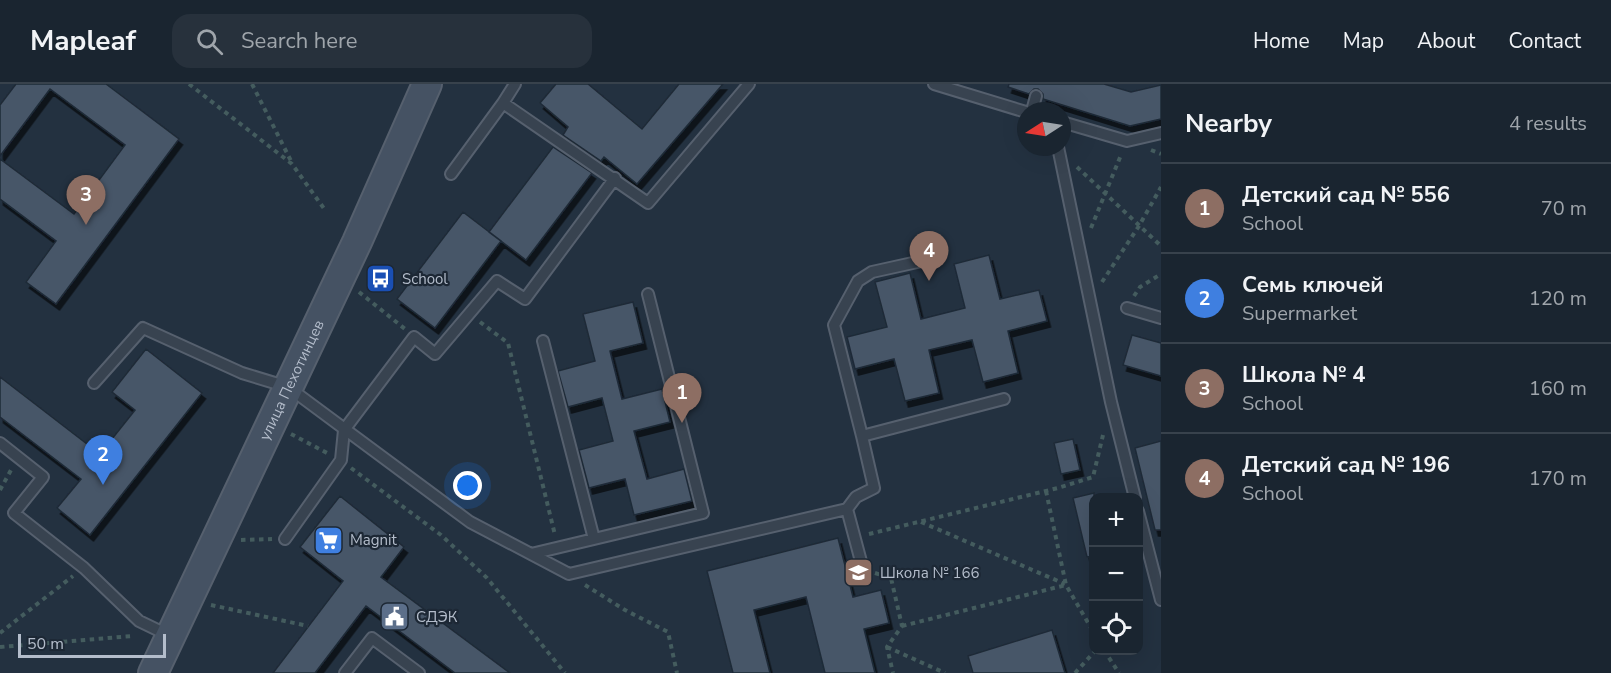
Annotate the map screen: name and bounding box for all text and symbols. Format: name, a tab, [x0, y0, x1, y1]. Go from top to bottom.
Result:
search box	[172, 14, 592, 68]
text: Mapleaf	[30, 22, 136, 60]
icon: search	[193, 25, 226, 58]
text: Search here	[241, 26, 358, 56]
text: Home	[1253, 27, 1310, 55]
text: Map	[1343, 27, 1384, 55]
text: About	[1417, 27, 1475, 55]
text: Contact	[1508, 27, 1581, 55]
north arrow	[1017, 102, 1071, 156]
text: Nearby	[1185, 106, 1272, 141]
text: 4 results	[1509, 110, 1587, 137]
pin: 3	[66, 176, 106, 225]
text: Детский сад № 556	[1242, 180, 1450, 210]
text: 1	[1199, 195, 1211, 222]
text: 70 m	[1541, 195, 1587, 222]
text: School	[1242, 210, 1303, 237]
pin: 4	[910, 232, 948, 281]
bus stop icon: School	[365, 263, 397, 295]
place label: School	[402, 269, 448, 289]
text: Семь ключей	[1242, 270, 1384, 300]
text: 2	[1199, 285, 1211, 312]
text: 120 m	[1529, 285, 1587, 312]
text: Supermarket	[1242, 300, 1357, 327]
street label: улица Пехотинцев	[255, 317, 329, 444]
text: Школа № 4	[1242, 360, 1365, 390]
pin: 1	[662, 374, 702, 423]
text: 3	[1199, 375, 1211, 402]
text: 160 m	[1529, 375, 1587, 402]
text: School	[1242, 390, 1303, 417]
pin: 2	[84, 436, 122, 485]
text: Детский сад № 196	[1242, 450, 1450, 480]
text: 4	[1199, 465, 1211, 492]
text: 170 m	[1529, 465, 1587, 492]
your location	[453, 471, 482, 500]
text: School	[1242, 480, 1303, 507]
map controls	[1089, 493, 1143, 655]
button: +	[1089, 493, 1143, 547]
supermarket icon: Magnit	[313, 524, 345, 556]
place label: Magnit	[350, 530, 398, 550]
button: −	[1089, 547, 1143, 601]
school or university icon: Школа № 166	[843, 557, 875, 589]
place label: Школа № 166	[880, 563, 980, 583]
public building icon: СДЭК	[379, 601, 411, 633]
button: locate	[1089, 601, 1143, 655]
place label: СДЭК	[416, 607, 458, 627]
scale bar	[18, 631, 166, 658]
text: 50 m	[27, 633, 64, 655]

